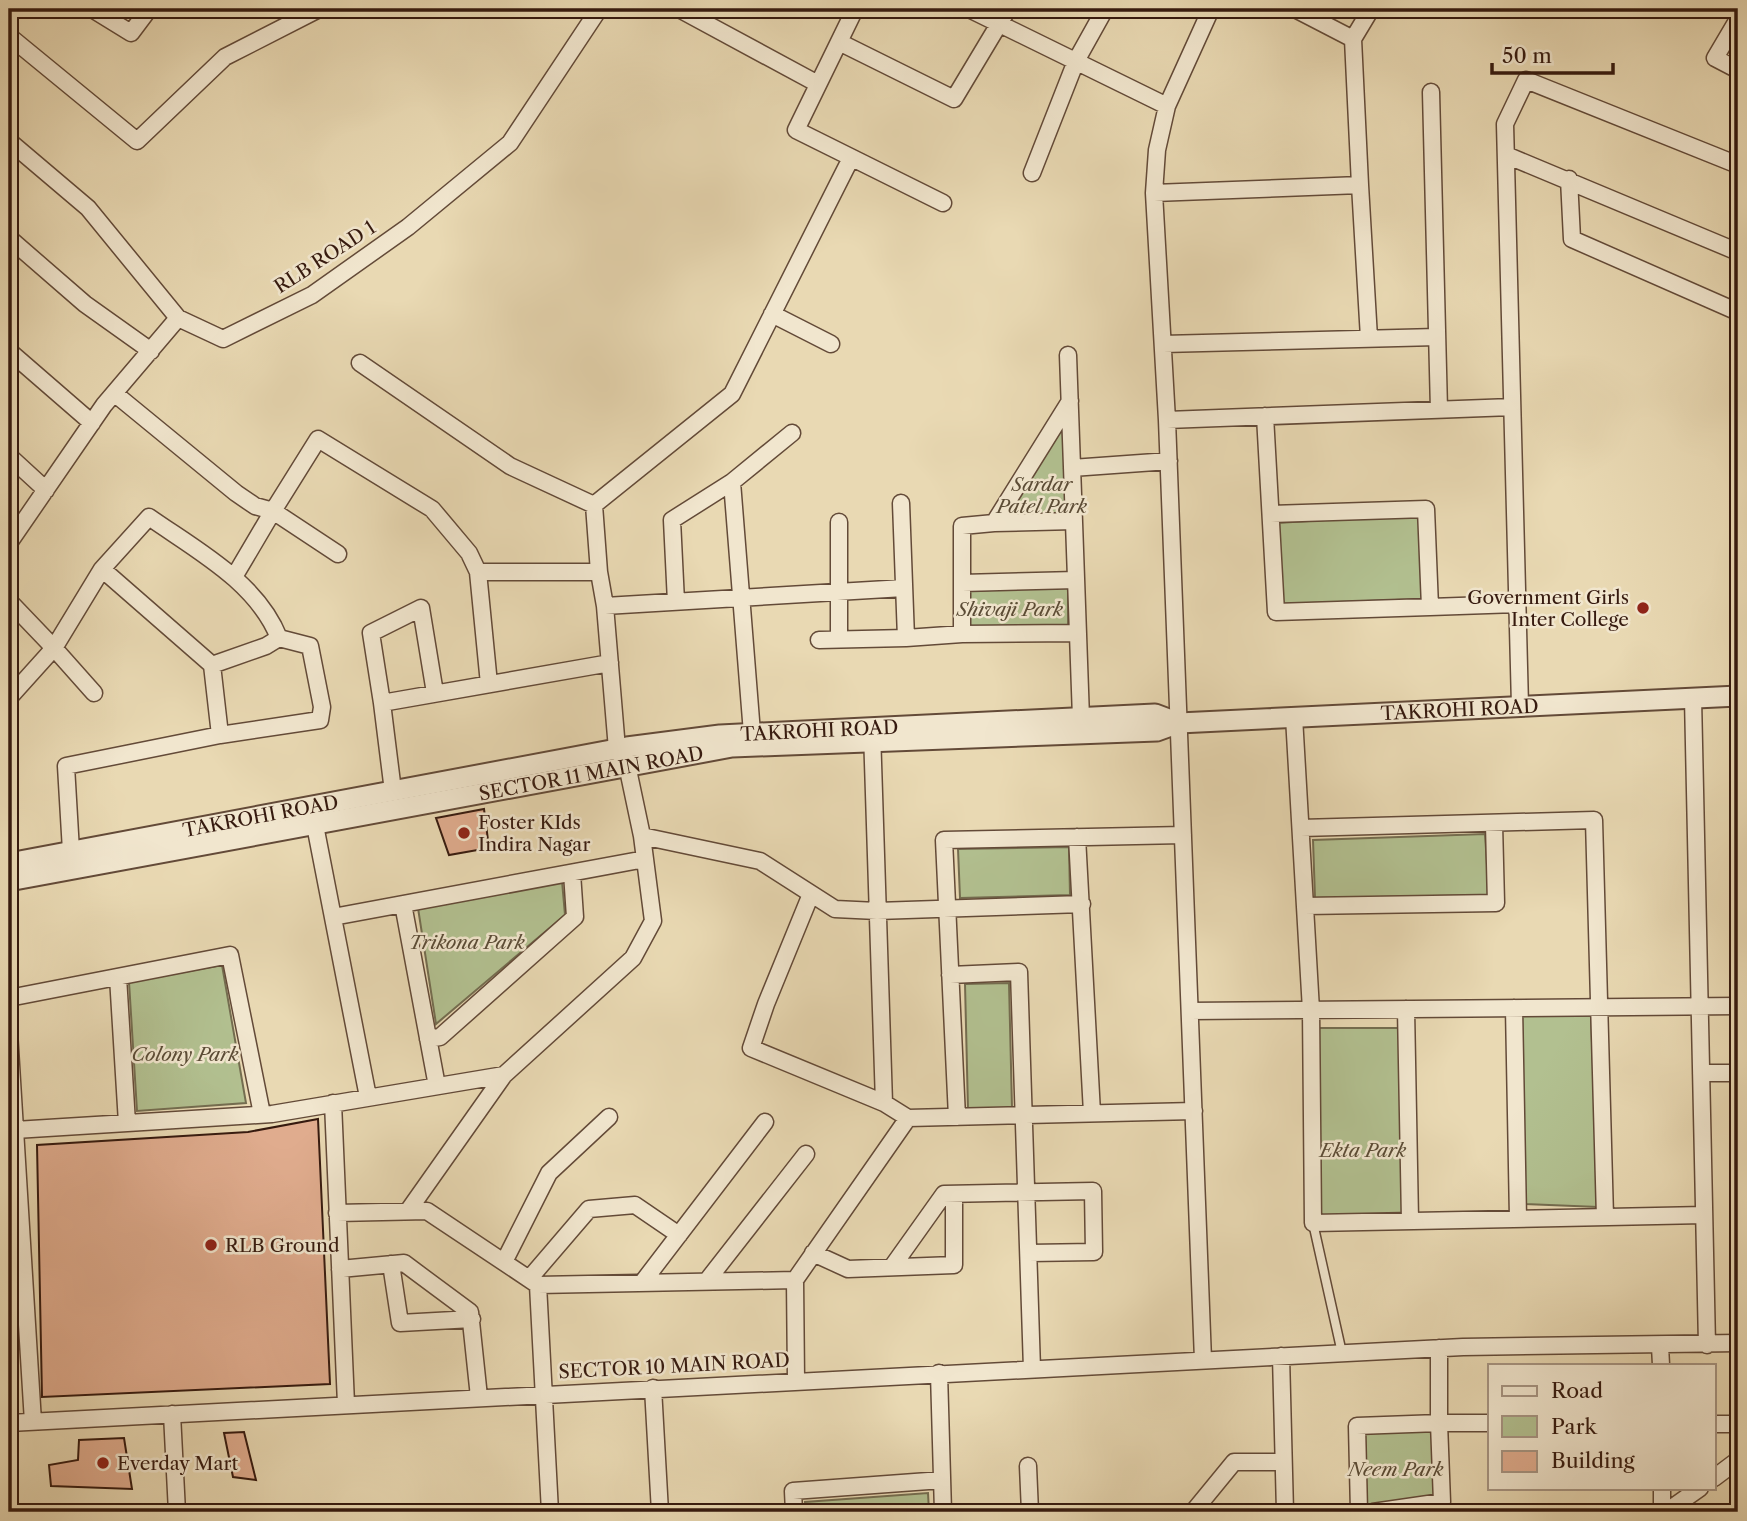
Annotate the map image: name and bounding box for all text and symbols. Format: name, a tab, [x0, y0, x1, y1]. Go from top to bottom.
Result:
scale bar	[1492, 32, 1612, 76]
text: 50 m	[1502, 43, 1552, 68]
street label: RLB ROAD 1	[270, 216, 380, 298]
park label: Sardar Patel Park	[995, 473, 1087, 518]
place label: Government Girls Inter College	[1467, 586, 1629, 631]
park label: Shivaji Park	[956, 598, 1063, 621]
marker: Government Girls Inter College	[1635, 600, 1651, 616]
street label: TAKROHI ROAD	[1380, 694, 1539, 725]
street label: TAKROHI ROAD	[740, 715, 899, 746]
street label: SECTOR 11 MAIN ROAD	[477, 741, 705, 805]
street label: TAKROHI ROAD	[181, 790, 340, 842]
place label: Foster KIds Indira Nagar	[478, 811, 590, 856]
marker: Foster KIds Indira Nagar	[456, 825, 472, 841]
park label: Trikona Park	[409, 931, 525, 954]
park label: Colony Park	[131, 1043, 239, 1066]
park label: Ekta Park	[1318, 1139, 1406, 1162]
place label: RLB Ground	[225, 1234, 340, 1257]
marker: RLB Ground	[203, 1237, 219, 1253]
street label: SECTOR 10 MAIN ROAD	[558, 1348, 790, 1384]
legend	[1488, 1364, 1716, 1490]
text: Road	[1551, 1378, 1603, 1403]
text: Park	[1551, 1414, 1597, 1439]
text: Building	[1551, 1448, 1636, 1473]
place label: Everday Mart	[117, 1452, 238, 1475]
marker: Everday Mart	[95, 1455, 111, 1471]
park label: Neem Park	[1346, 1458, 1444, 1481]

